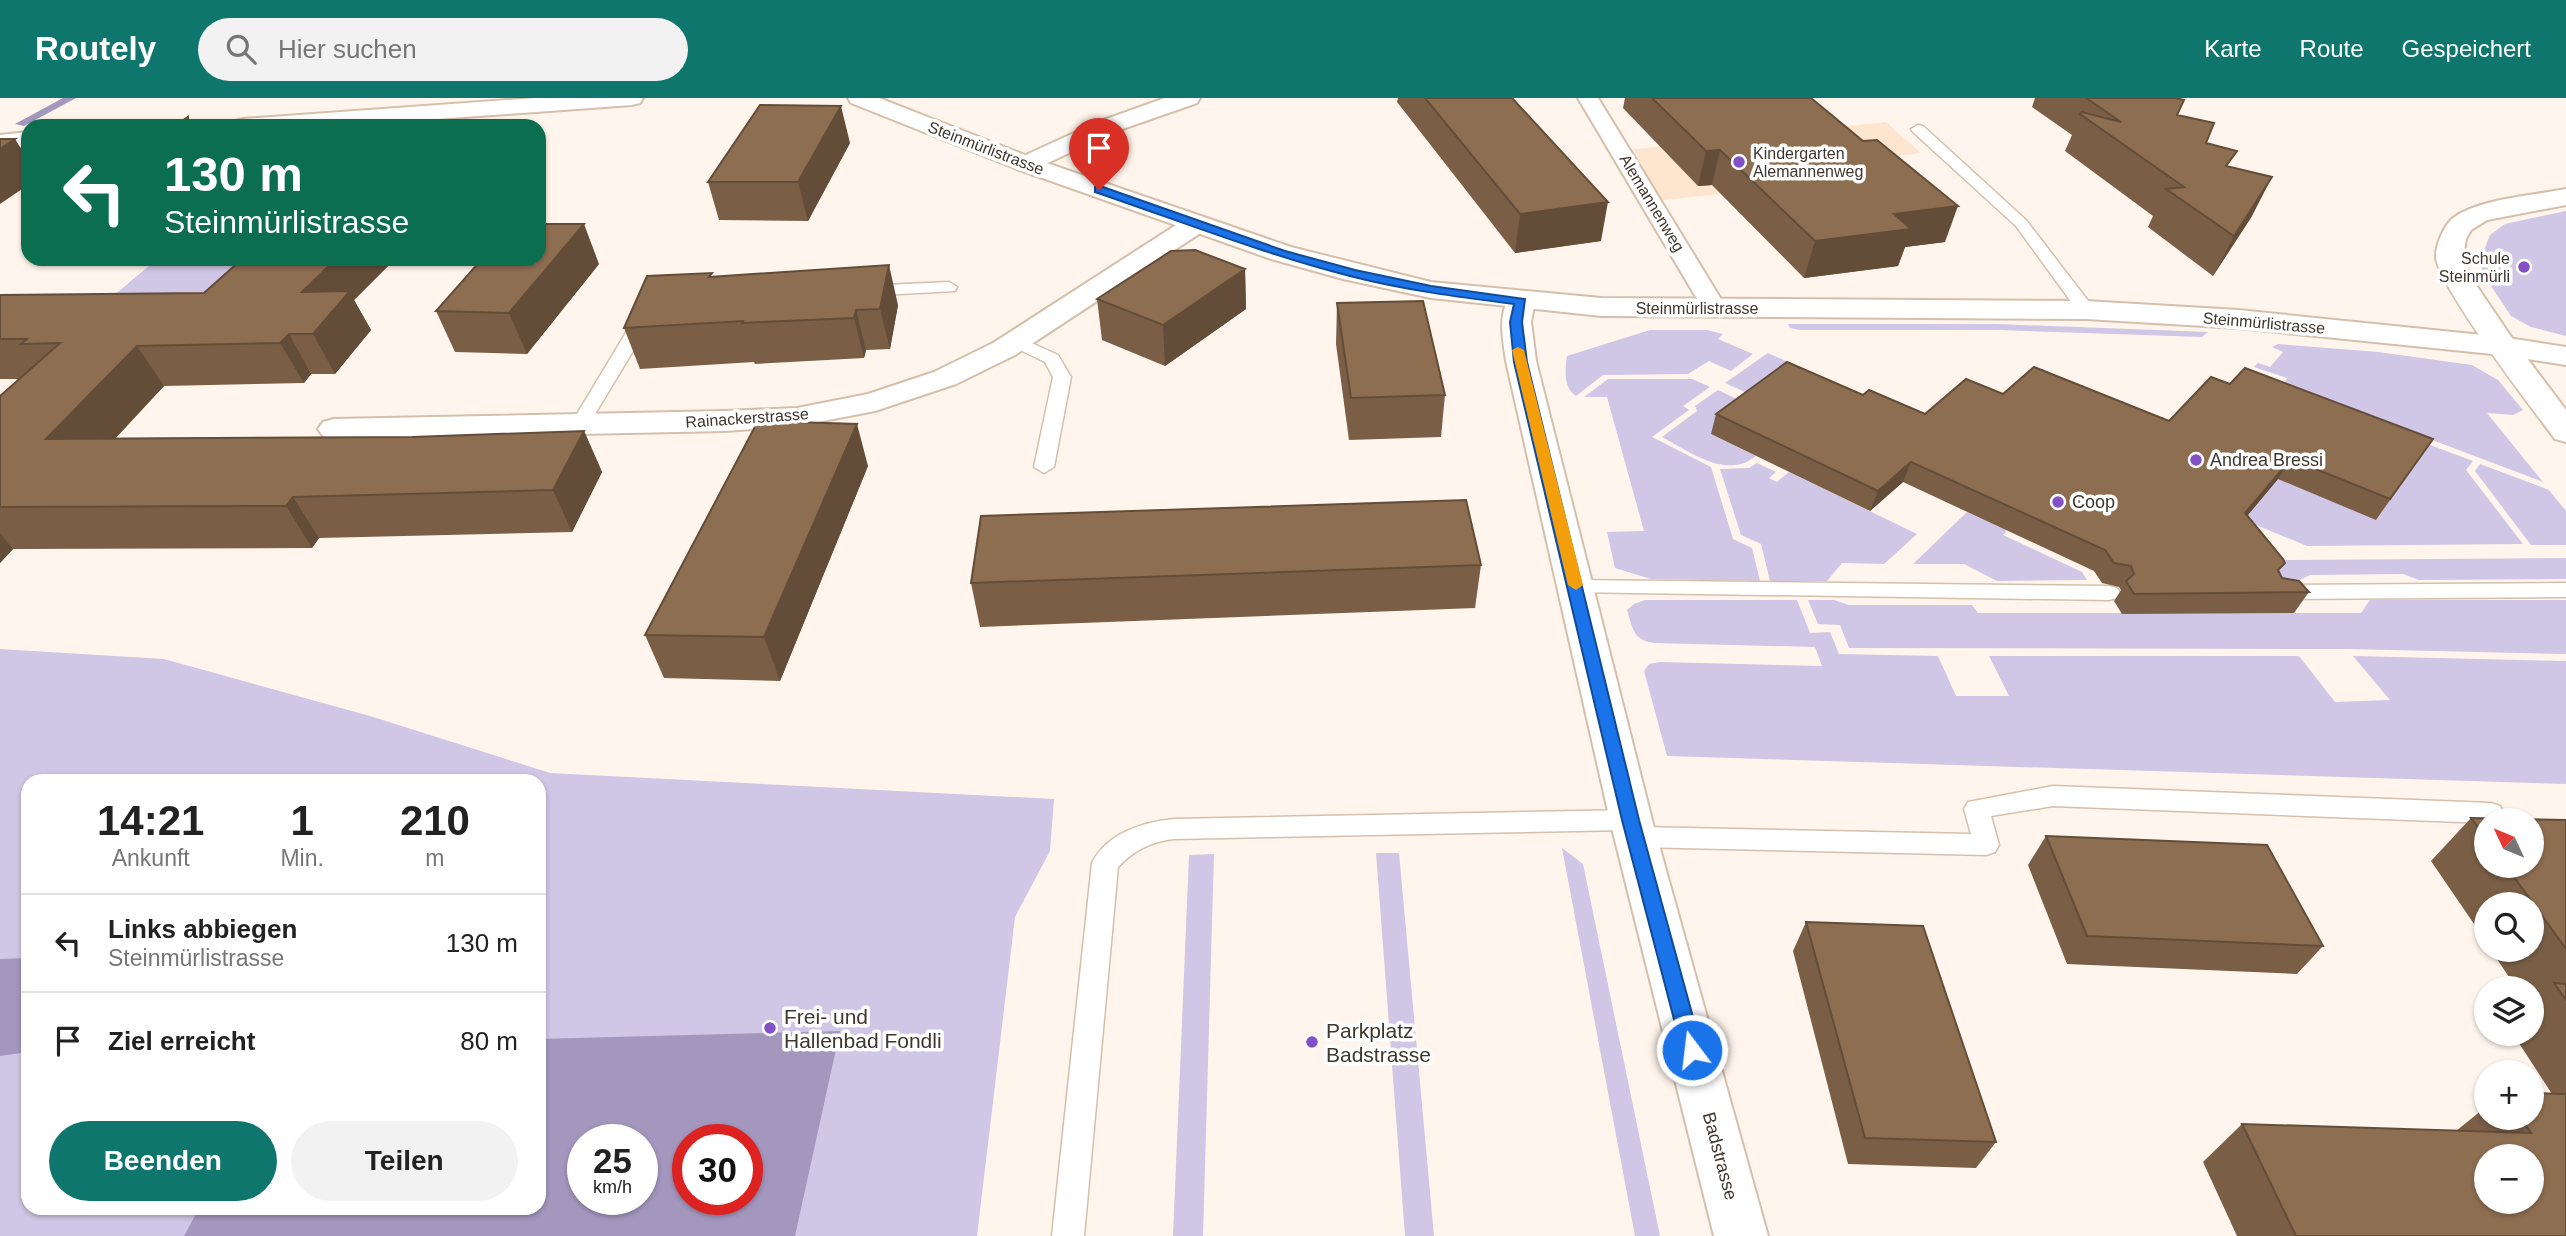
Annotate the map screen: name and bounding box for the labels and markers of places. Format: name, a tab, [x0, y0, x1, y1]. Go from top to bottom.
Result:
pin	[1069, 118, 1129, 190]
place label: Kindergarten Alemannenweg	[1753, 145, 1863, 180]
marker: Kindergarten Alemannenweg	[1731, 154, 1747, 170]
place label: Schule Steinmürli	[2439, 250, 2510, 285]
marker: Schule Steinmürli	[2516, 259, 2532, 275]
place label: Andrea Bressi	[2210, 450, 2323, 470]
marker: Andrea Bressi	[2188, 452, 2204, 468]
place label: Coop	[2072, 492, 2115, 512]
marker: Coop	[2050, 494, 2066, 510]
place label: Frei- und Hallenbad Fondli	[784, 1005, 942, 1052]
place label: Parkplatz Badstrasse	[1326, 1019, 1431, 1066]
marker: Frei- und Hallenbad Fondli	[762, 1020, 778, 1036]
marker: Parkplatz Badstrasse	[1304, 1034, 1320, 1050]

